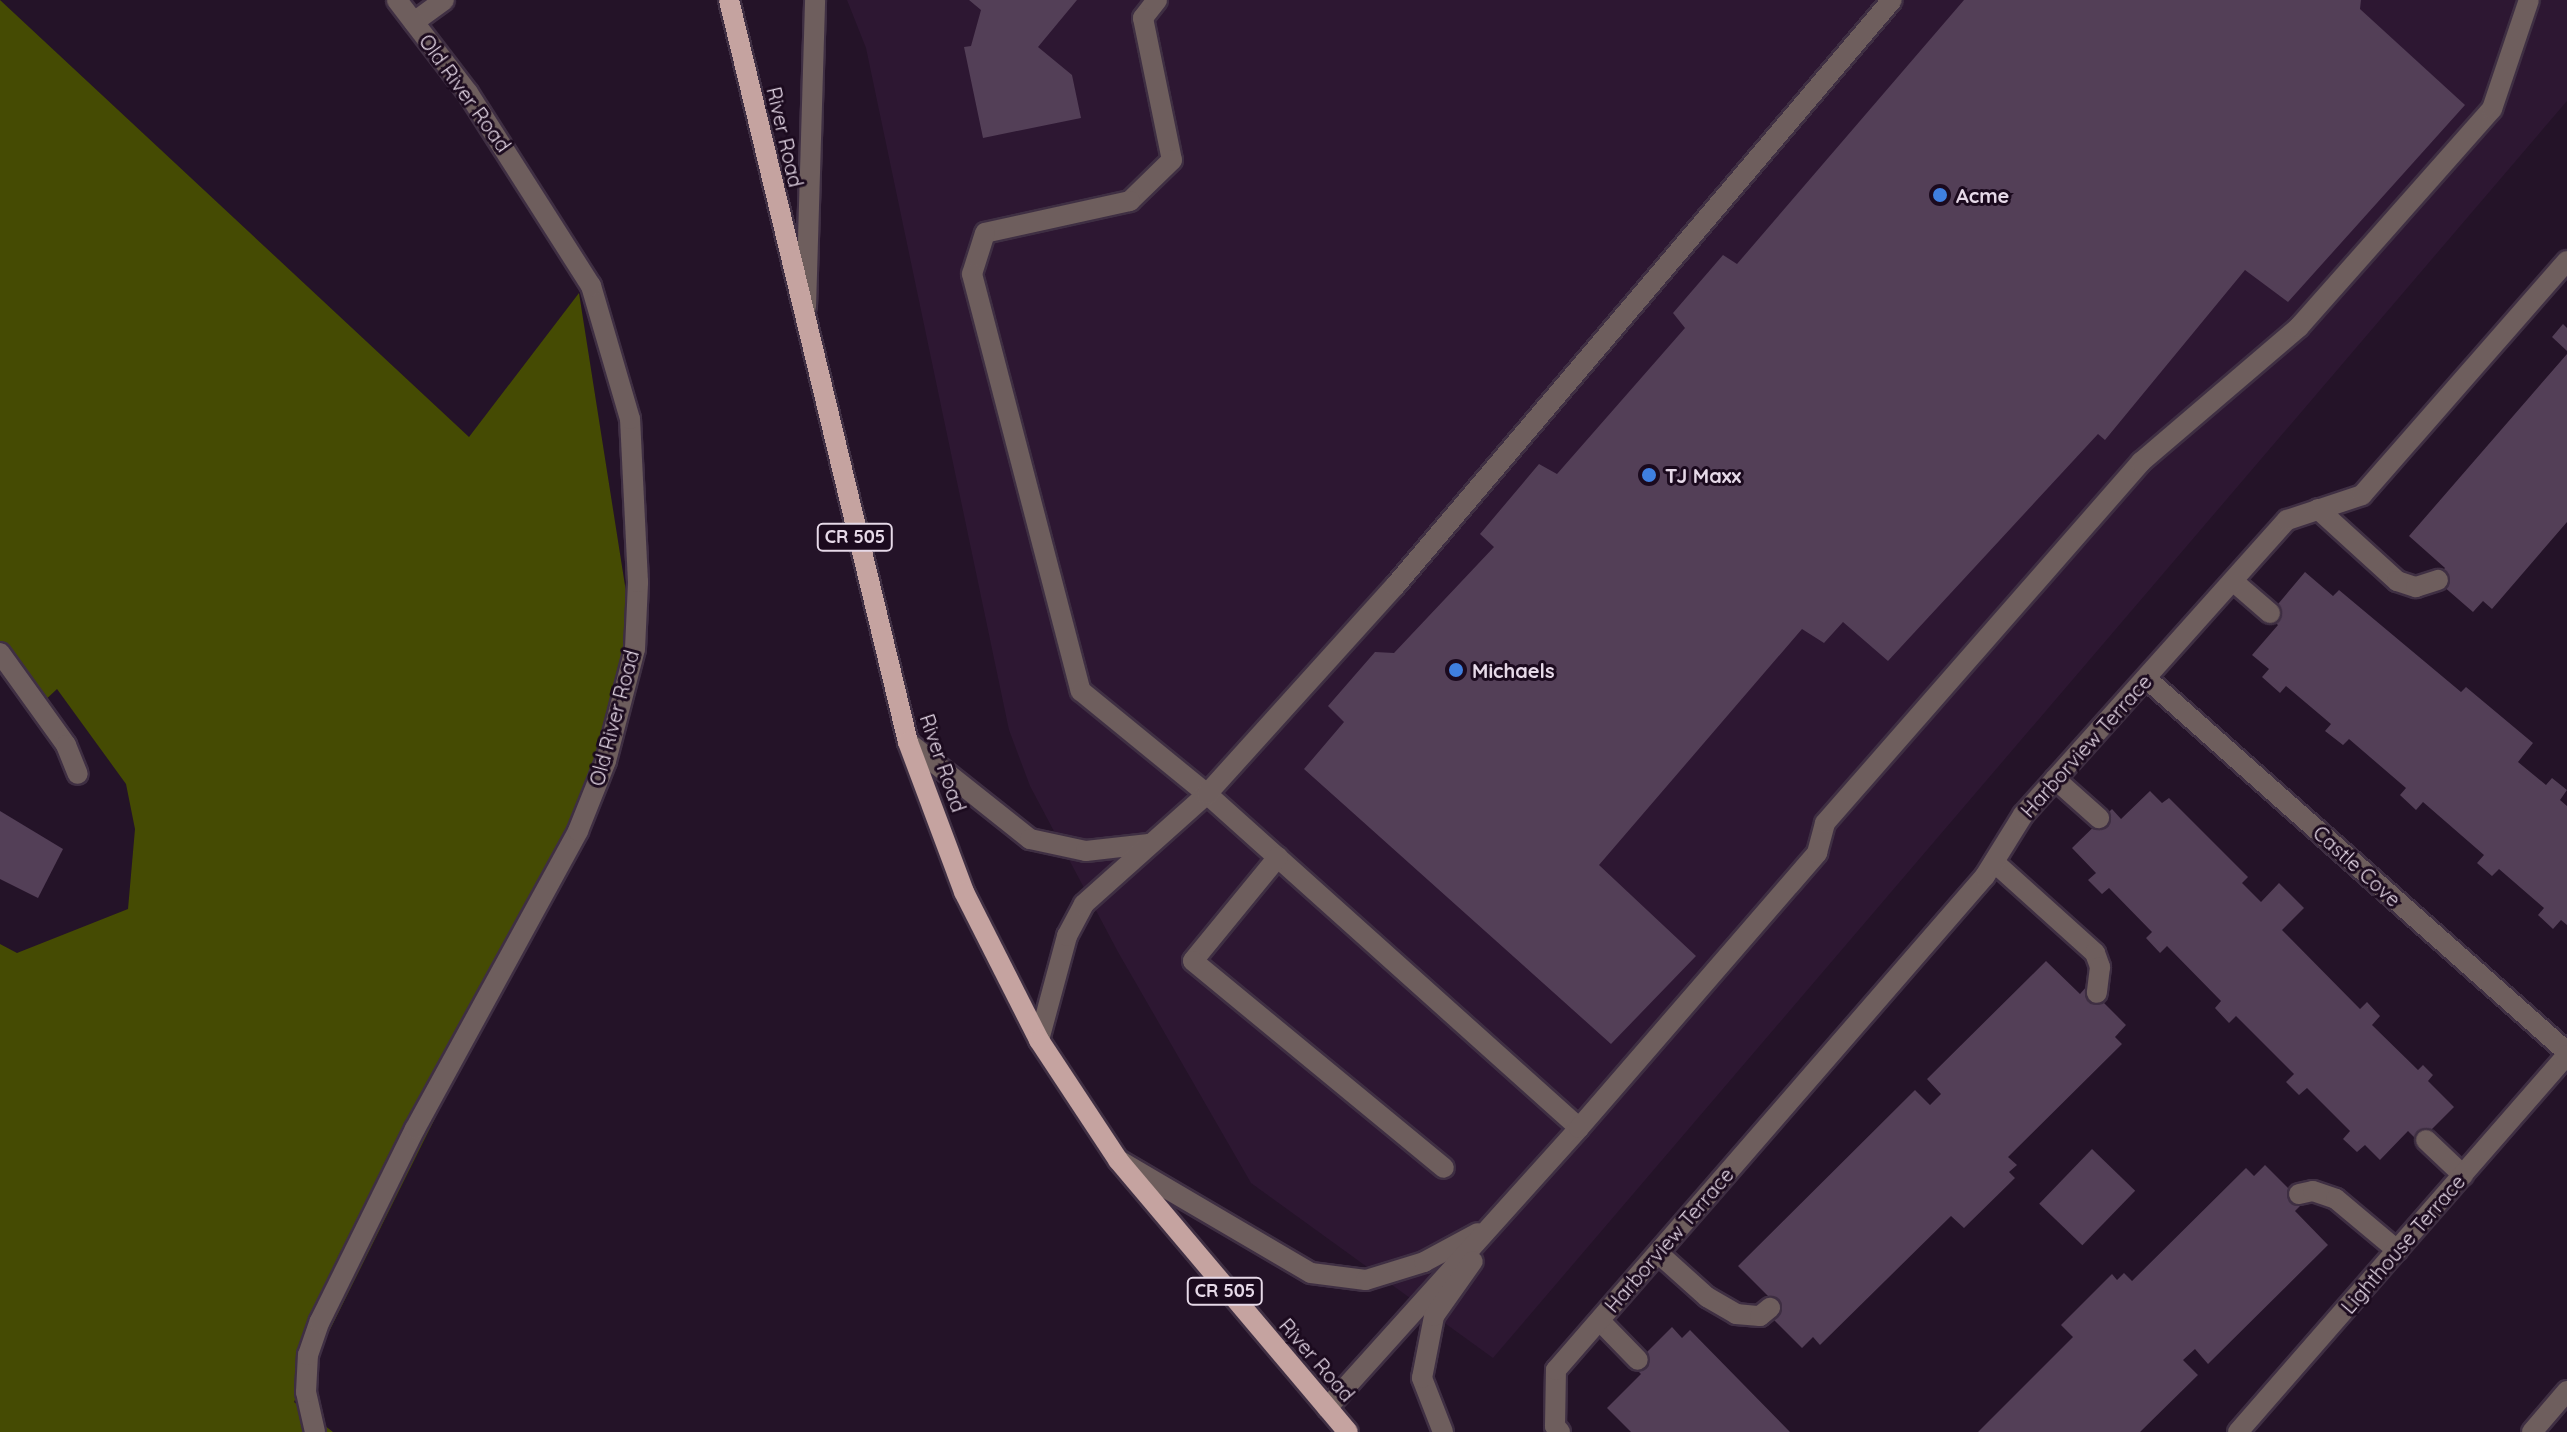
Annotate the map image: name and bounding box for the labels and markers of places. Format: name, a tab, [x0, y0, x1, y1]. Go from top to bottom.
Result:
place label: Acme	[1956, 183, 2009, 207]
marker: Acme	[1931, 186, 1949, 204]
place label: TJ Maxx	[1665, 463, 1741, 487]
marker: TJ Maxx	[1640, 466, 1658, 484]
place label: Michaels	[1472, 658, 1555, 682]
marker: Michaels	[1447, 661, 1465, 679]

